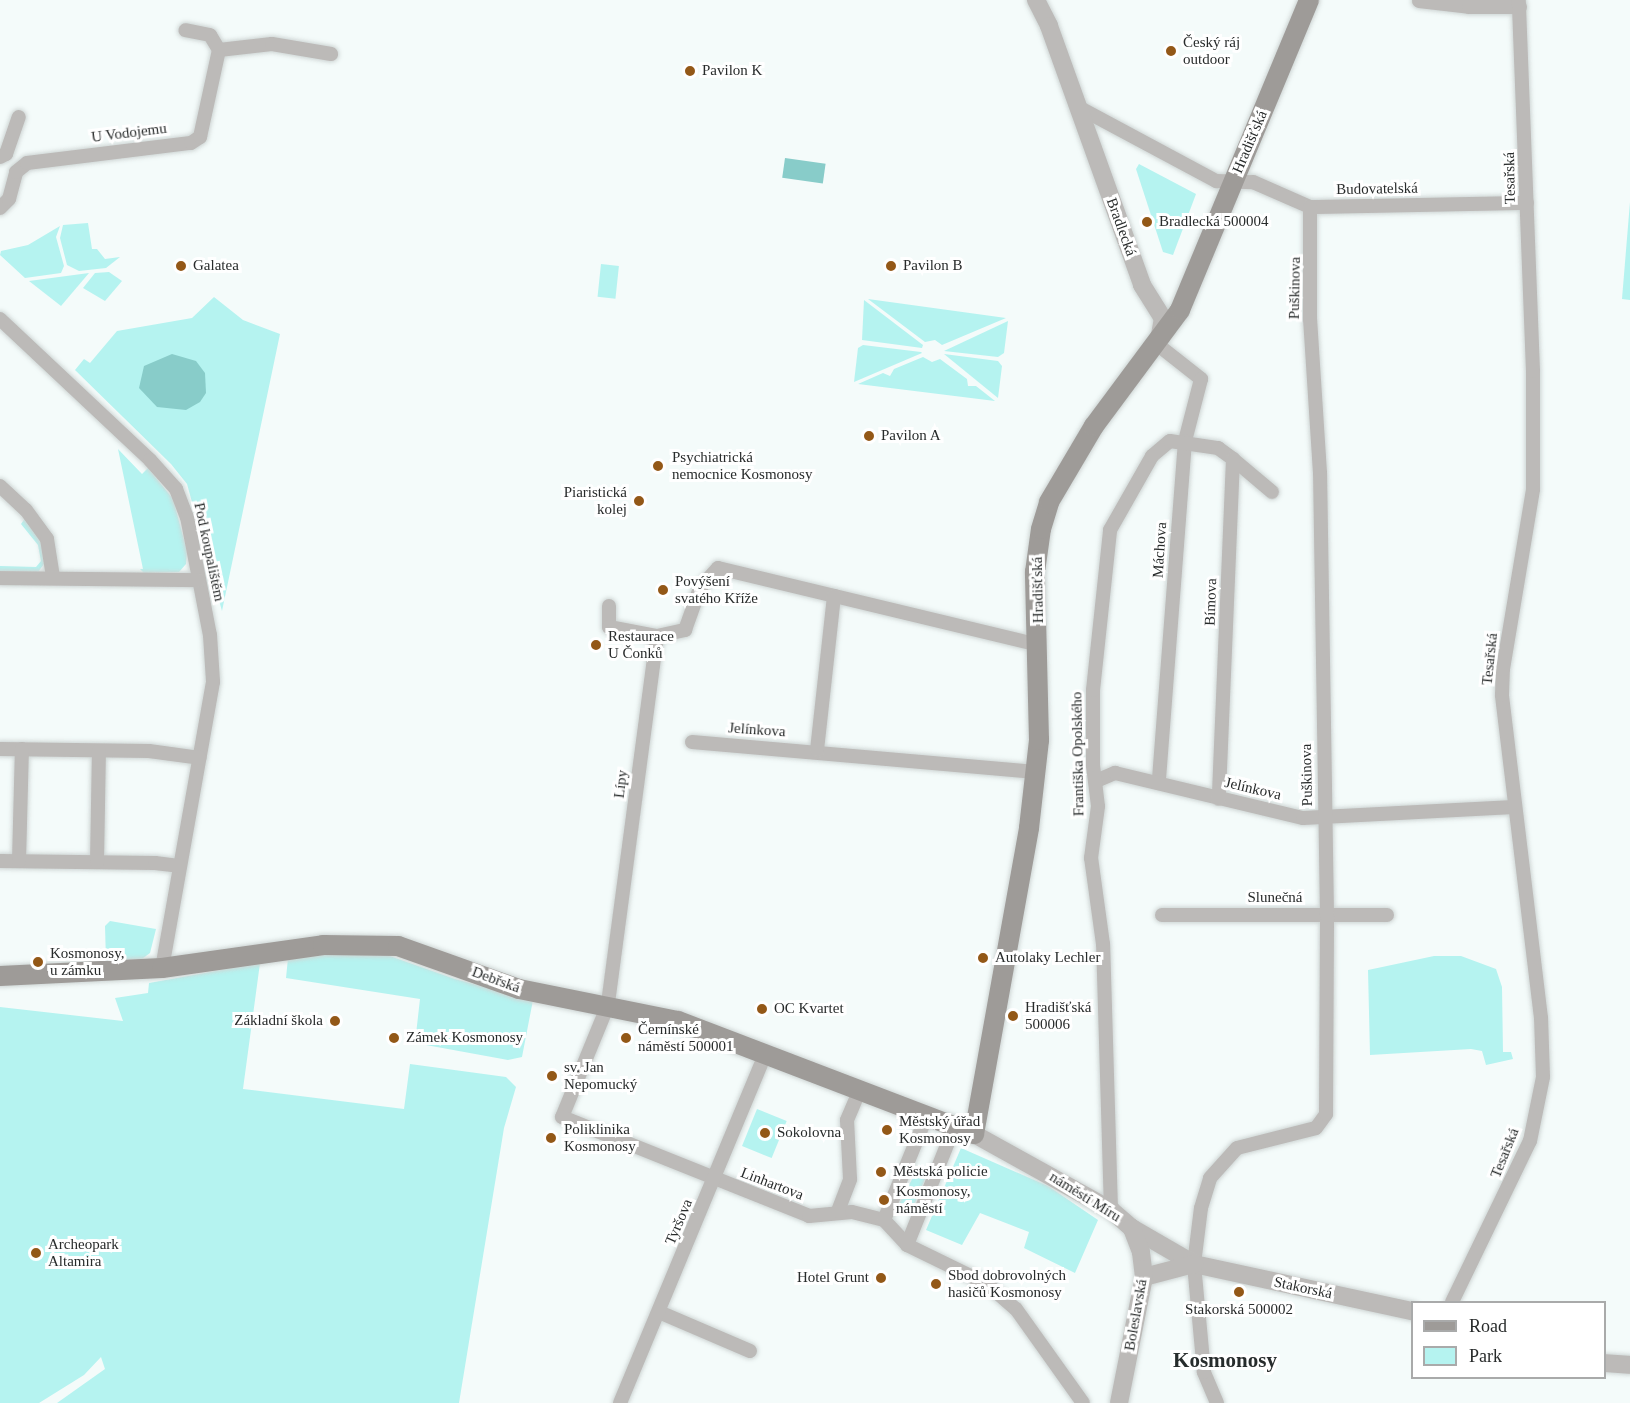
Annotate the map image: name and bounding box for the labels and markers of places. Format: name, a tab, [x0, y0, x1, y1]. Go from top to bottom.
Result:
place label: Český ráj outdoor	[1183, 33, 1240, 68]
marker: Český ráj outdoor	[1164, 44, 1178, 58]
place label: Pavilon K	[702, 62, 762, 80]
marker: Pavilon K	[683, 64, 697, 78]
place label: Bradlecká 500004	[1159, 213, 1269, 231]
marker: Bradlecká 500004	[1140, 215, 1154, 229]
place label: Galatea	[193, 257, 239, 275]
place label: Pavilon B	[903, 257, 963, 275]
marker: Galatea	[174, 259, 188, 273]
marker: Pavilon B	[884, 259, 898, 273]
place label: Pavilon A	[881, 427, 941, 445]
marker: Pavilon A	[862, 429, 876, 443]
place label: Psychiatrická nemocnice Kosmonosy	[672, 448, 812, 483]
marker: Psychiatrická nemocnice Kosmonosy	[649, 457, 667, 475]
place label: Piaristická kolej	[564, 483, 627, 518]
marker: Piaristická kolej	[632, 494, 646, 508]
place label: Povýšení svatého Kříže	[675, 572, 758, 607]
marker: Povýšení svatého Kříže	[656, 583, 670, 597]
place label: Restaurace U Čonků	[608, 627, 674, 662]
marker: Restaurace U Čonků	[589, 638, 603, 652]
place label: Kosmonosy, u zámku	[50, 944, 124, 979]
place label: Autolaky Lechler	[995, 949, 1100, 967]
marker: Autolaky Lechler	[976, 951, 990, 965]
marker: Kosmonosy, u zámku	[31, 955, 45, 969]
place label: Hradišťská 500006	[1025, 998, 1091, 1033]
place label: OC Kvartet	[774, 1000, 844, 1018]
marker: OC Kvartet	[755, 1002, 769, 1016]
marker: Hradišťská 500006	[1006, 1009, 1020, 1023]
place label: Základní škola	[234, 1012, 323, 1030]
marker: Základní škola	[328, 1014, 342, 1028]
place label: Černínské náměstí 500001	[638, 1020, 733, 1055]
place label: Zámek Kosmonosy	[406, 1029, 523, 1047]
marker: Zámek Kosmonosy	[387, 1031, 401, 1045]
marker: Černínské náměstí 500001	[619, 1031, 633, 1045]
place label: sv. Jan Nepomucký	[564, 1058, 637, 1093]
marker: sv. Jan Nepomucký	[545, 1069, 559, 1083]
place label: Městský úřad Kosmonosy	[899, 1112, 980, 1147]
place label: Poliklinika Kosmonosy	[564, 1120, 636, 1155]
marker: Městský úřad Kosmonosy	[880, 1123, 894, 1137]
place label: Sokolovna	[777, 1124, 841, 1142]
marker: Sokolovna	[758, 1126, 772, 1140]
marker: Poliklinika Kosmonosy	[542, 1129, 560, 1147]
place label: Městská policie	[893, 1163, 988, 1181]
marker: Městská policie	[874, 1165, 888, 1179]
place label: Kosmonosy, náměstí	[896, 1182, 970, 1217]
marker: Kosmonosy, náměstí	[877, 1193, 891, 1207]
place label: Archeopark Altamira	[48, 1235, 119, 1270]
marker: Archeopark Altamira	[29, 1246, 43, 1260]
place label: Sbod dobrovolných hasičů Kosmonosy	[948, 1266, 1066, 1301]
place label: Hotel Grunt	[797, 1269, 869, 1287]
marker: Hotel Grunt	[874, 1271, 888, 1285]
marker: Sbod dobrovolných hasičů Kosmonosy	[929, 1277, 943, 1291]
marker: Stakorská 500002	[1232, 1285, 1246, 1299]
place label: Stakorská 500002	[1185, 1301, 1293, 1319]

